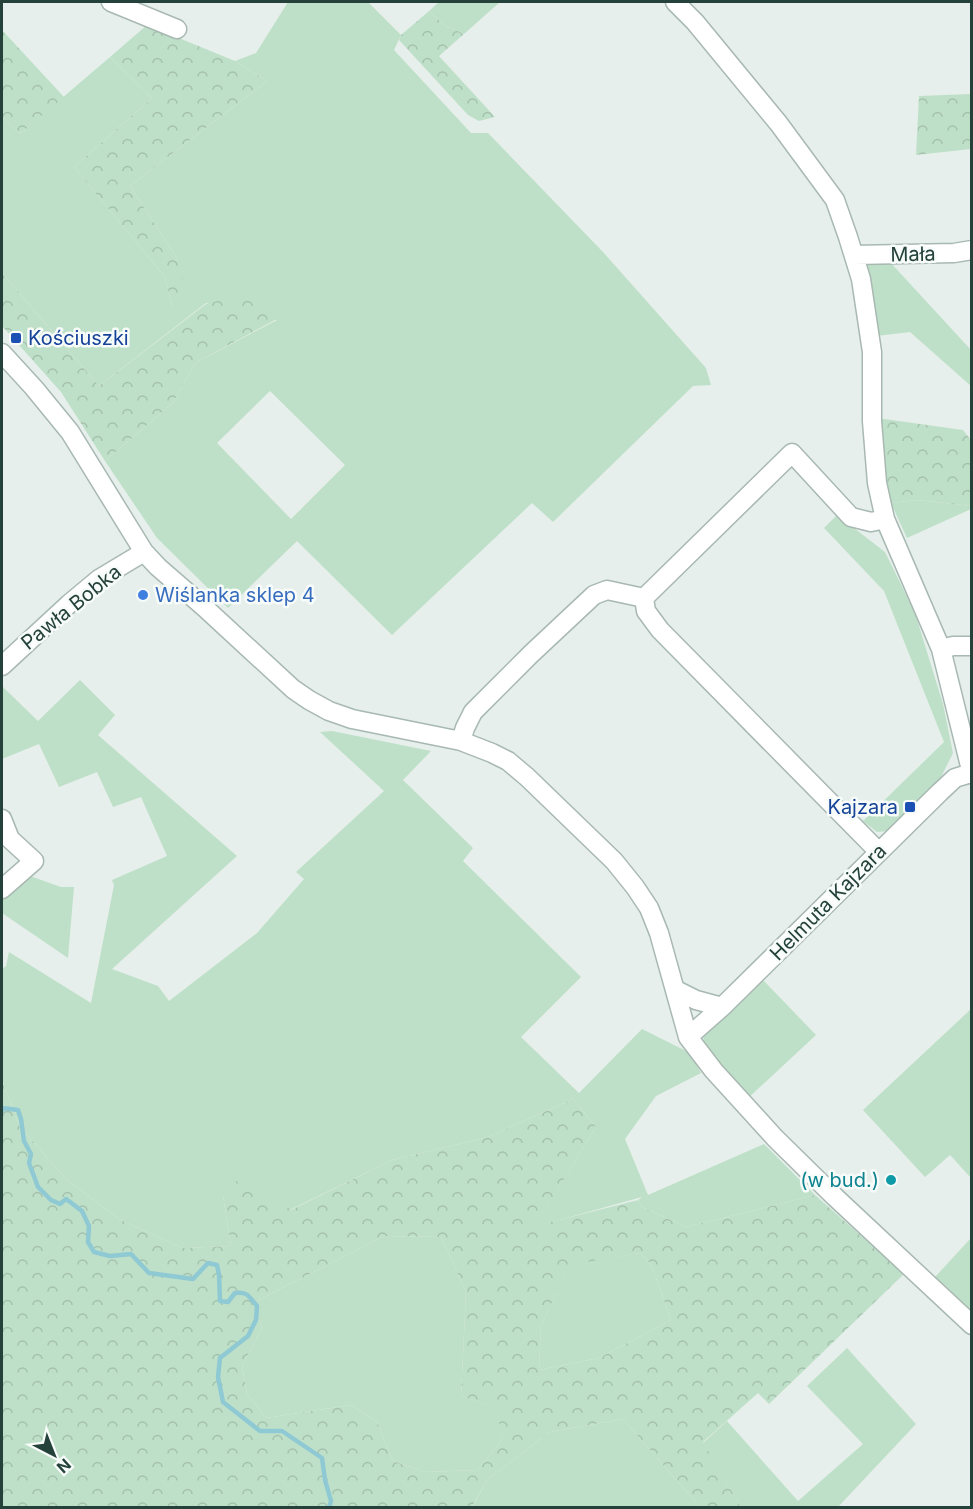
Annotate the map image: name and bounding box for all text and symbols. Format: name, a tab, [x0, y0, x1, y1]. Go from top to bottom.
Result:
street label: Mała	[890, 242, 936, 266]
place label: Kościuszki	[28, 326, 129, 350]
marker: Kościuszki	[9, 331, 23, 345]
street label: Pawła Bobka	[16, 559, 126, 655]
place label: Wiślanka sklep 4	[155, 583, 315, 607]
marker: Wiślanka sklep 4	[136, 588, 150, 602]
place label: Kajzara	[827, 795, 898, 819]
marker: Kajzara	[903, 800, 917, 814]
street label: Helmuta Kajzara	[765, 839, 891, 965]
place label: (w bud.)	[800, 1168, 879, 1192]
marker: (w bud.)	[884, 1173, 898, 1187]
north arrow	[24, 1425, 84, 1485]
text: N	[53, 1455, 75, 1478]

